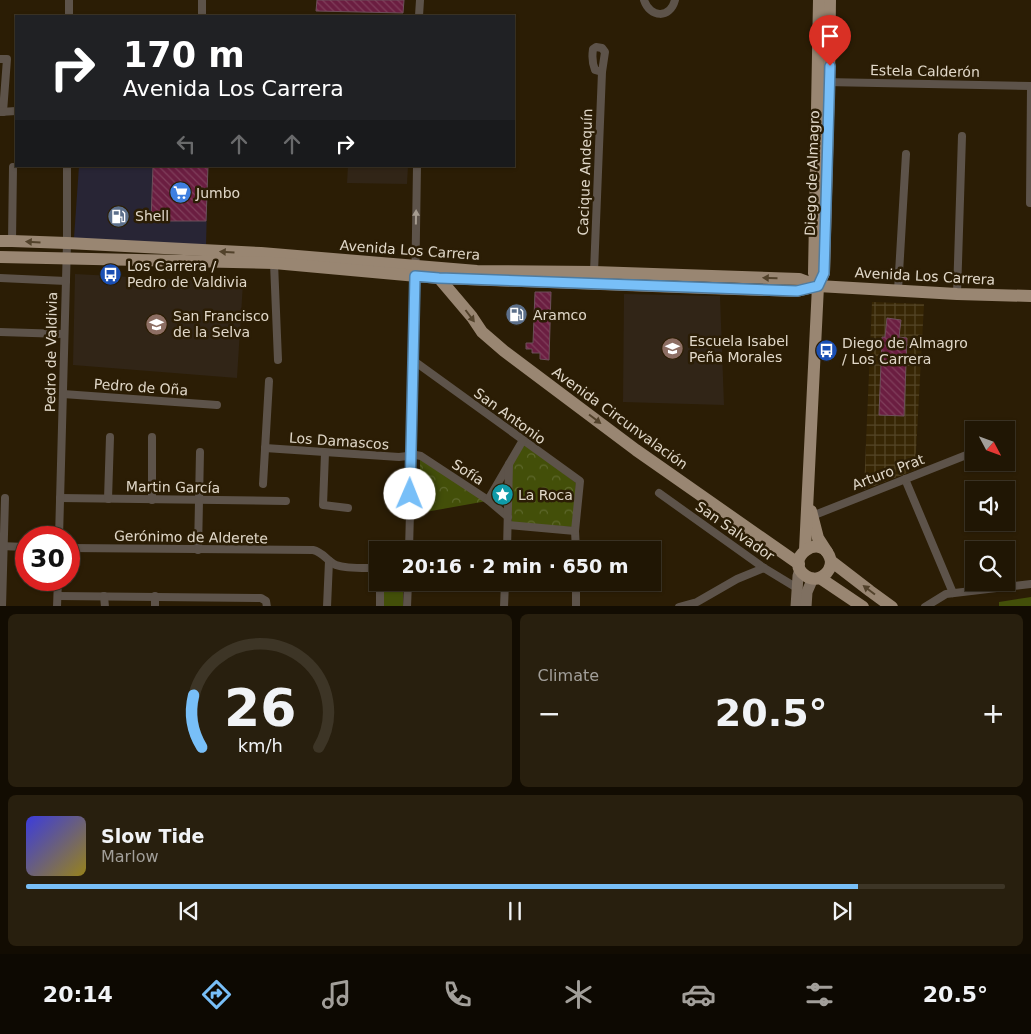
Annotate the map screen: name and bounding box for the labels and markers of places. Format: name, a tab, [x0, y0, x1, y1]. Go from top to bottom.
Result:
pin	[809, 15, 851, 66]
supermarket icon: Jumbo	[168, 181, 192, 205]
place label: Jumbo	[195, 185, 240, 201]
fuel station icon: Shell	[107, 204, 131, 228]
place label: Shell	[135, 208, 169, 224]
place label: Los Carrera / Pedro de Valdivia	[127, 258, 247, 290]
bus stop icon: Los Carrera / Pedro de Valdivia	[99, 262, 123, 286]
fuel station icon: Aramco	[505, 303, 529, 327]
place label: Aramco	[533, 307, 587, 323]
place label: San Francisco de la Selva	[173, 308, 269, 340]
school or university icon: San Francisco de la Selva	[145, 312, 169, 336]
place label: Escuela Isabel Peña Morales	[689, 333, 789, 365]
place label: Diego de Almagro / Los Carrera	[842, 335, 968, 367]
school or university icon: Escuela Isabel Peña Morales	[661, 337, 685, 361]
bus stop icon: Diego de Almagro / Los Carrera	[814, 339, 838, 363]
place icon: La Roca	[490, 483, 514, 507]
place label: La Roca	[518, 487, 573, 503]

